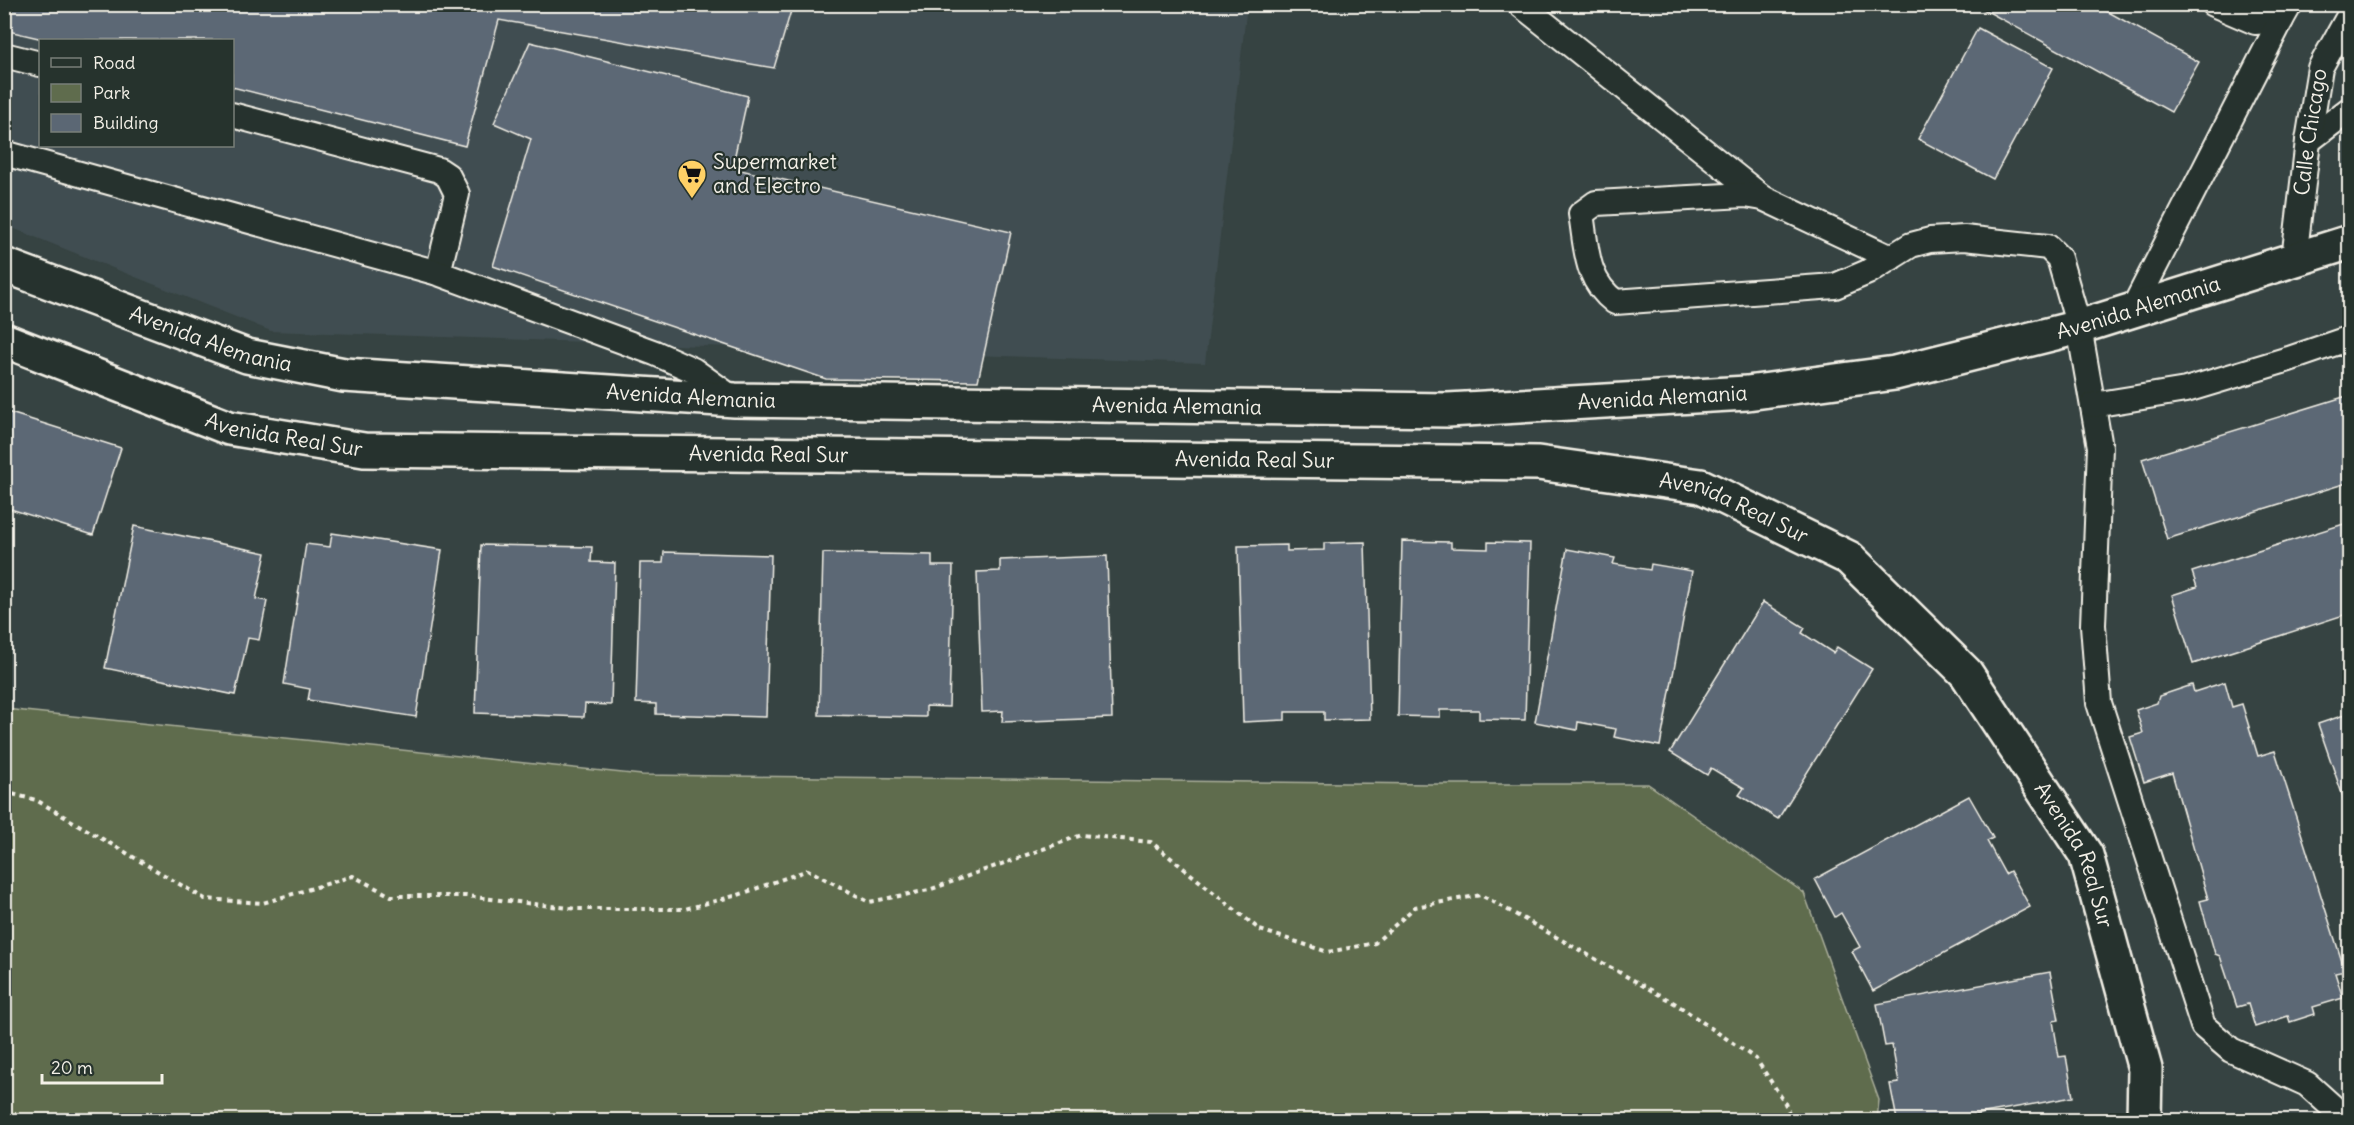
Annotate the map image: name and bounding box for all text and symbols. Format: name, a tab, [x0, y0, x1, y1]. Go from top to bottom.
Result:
legend	[39, 39, 234, 147]
text: Road	[93, 51, 136, 74]
street label: Calle Chicago	[2288, 66, 2333, 197]
text: Park	[93, 81, 130, 104]
text: Building	[93, 111, 158, 134]
place label: Supermarket and Electro	[713, 148, 837, 199]
supermarket icon: Supermarket and Electro	[676, 158, 708, 200]
street label: Avenida Alemania	[2054, 270, 2223, 345]
street label: Avenida Alemania	[126, 299, 294, 378]
street label: Avenida Alemania	[605, 378, 776, 414]
street label: Avenida Alemania	[1577, 379, 1748, 416]
street label: Avenida Alemania	[1092, 391, 1262, 420]
street label: Avenida Real Sur	[202, 406, 365, 463]
street label: Avenida Real Sur	[689, 440, 849, 468]
street label: Avenida Real Sur	[1175, 445, 1335, 474]
street label: Avenida Real Sur	[1658, 466, 1813, 549]
street label: Avenida Real Sur	[2029, 777, 2120, 931]
scale bar	[42, 1047, 162, 1085]
text: 20 m	[51, 1056, 93, 1079]

